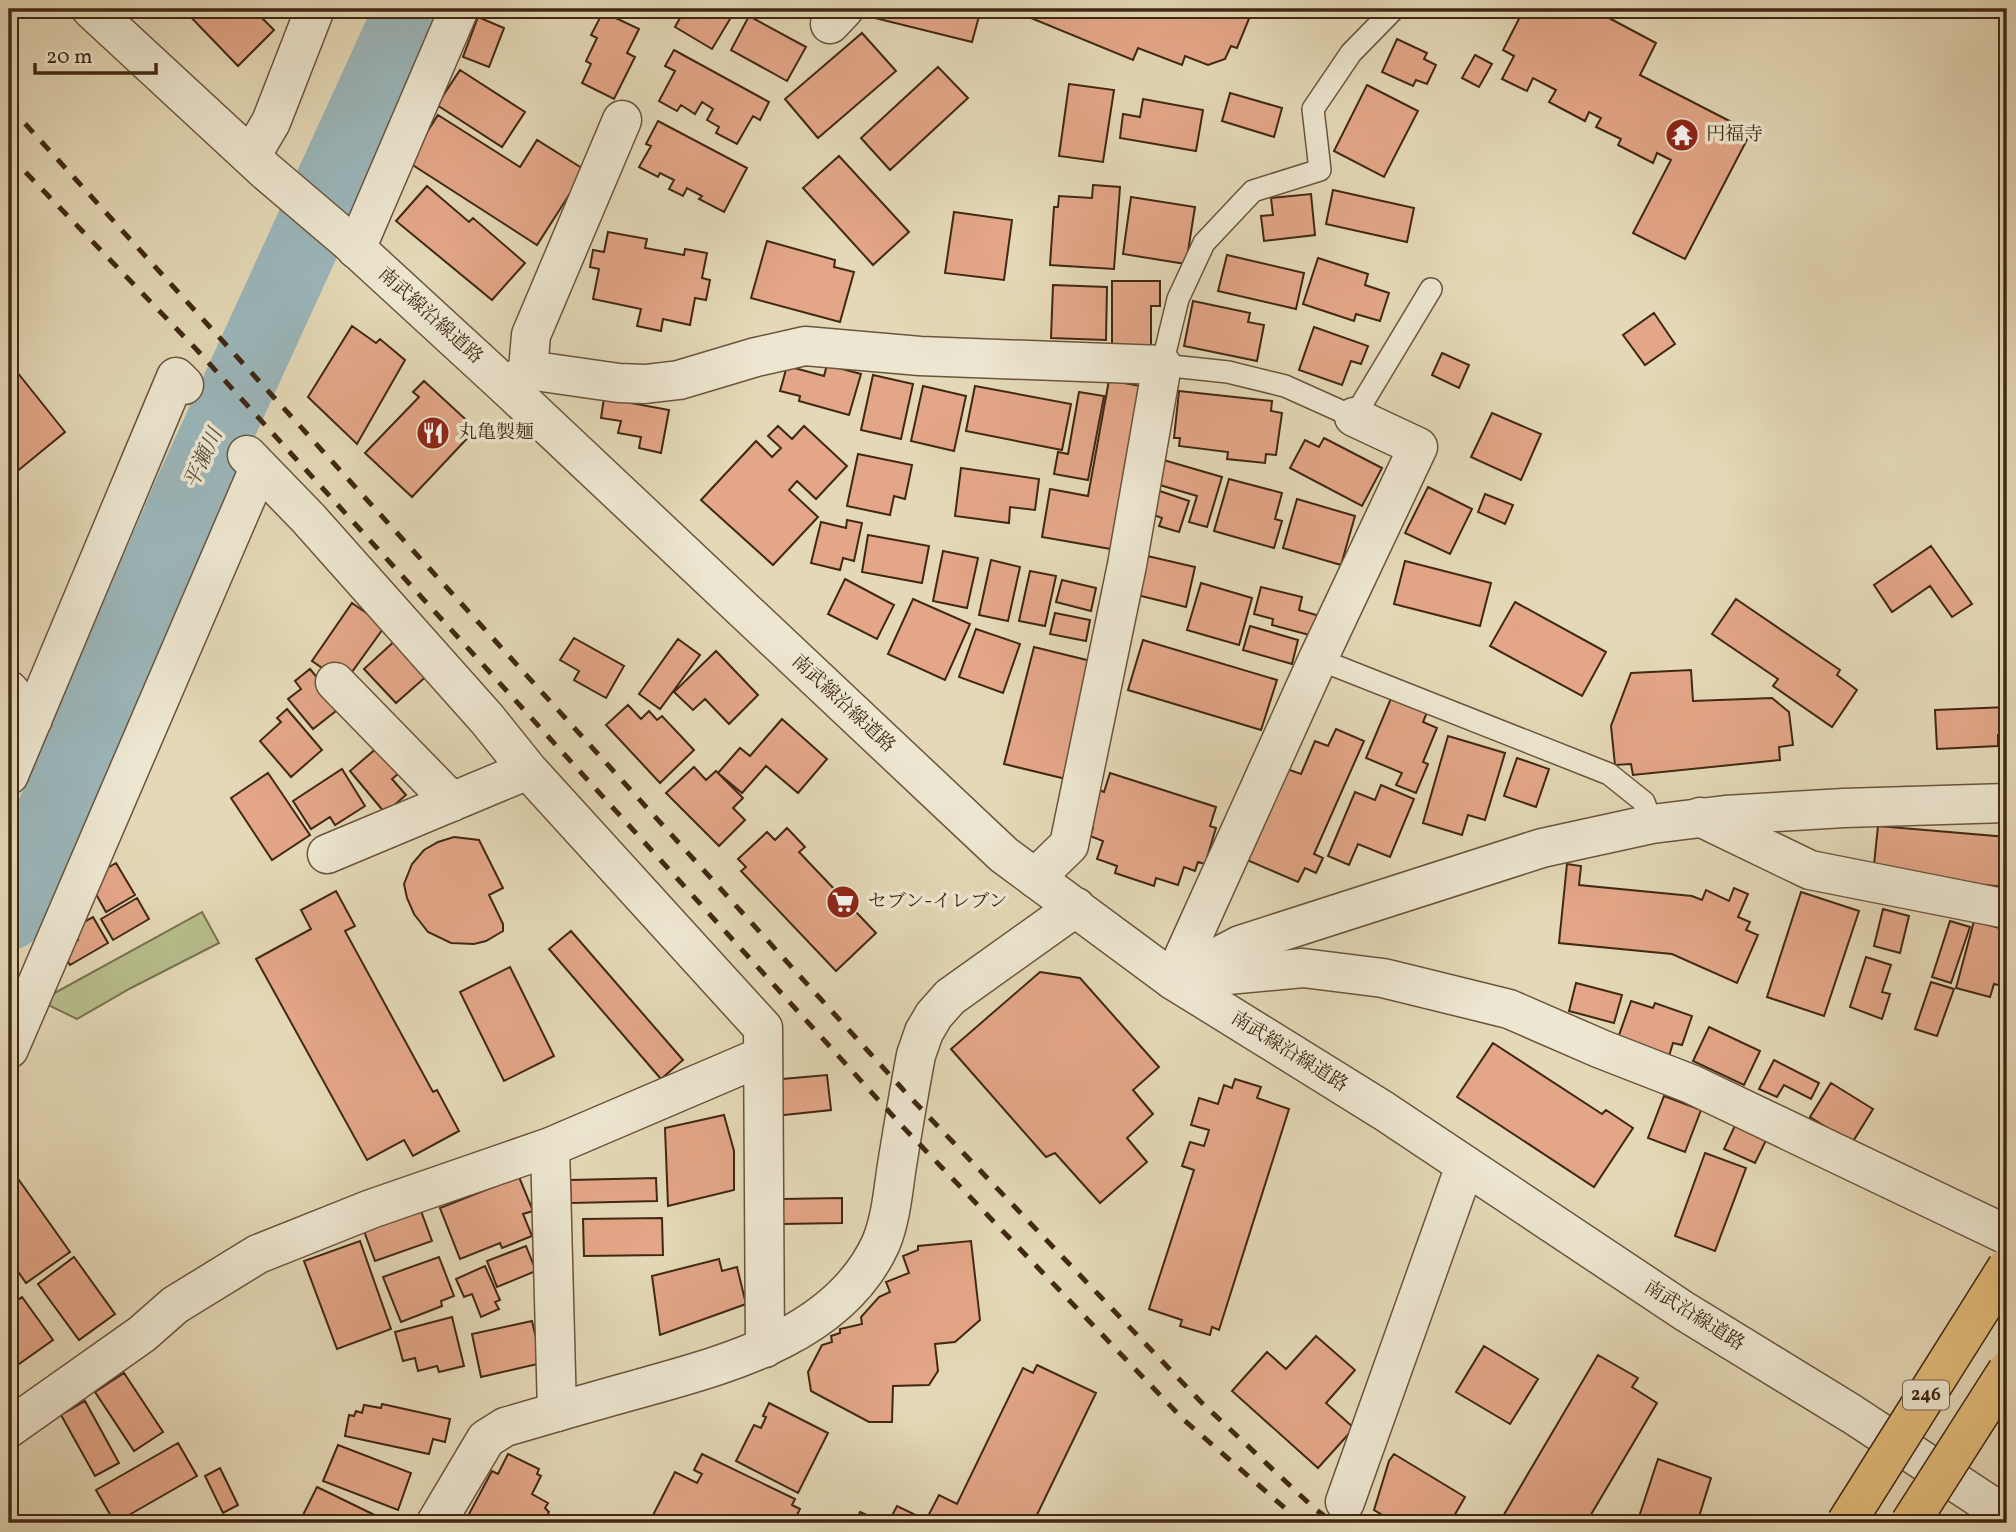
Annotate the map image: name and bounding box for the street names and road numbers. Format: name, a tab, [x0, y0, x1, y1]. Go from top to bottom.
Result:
street label: 南武線沿線道路	[372, 262, 488, 370]
street label: 南武線沿線道路	[785, 649, 901, 759]
street label: 南武線沿線道路	[1226, 1006, 1352, 1098]
street label: 南武沿線道路	[1639, 1275, 1749, 1357]
road number: 246	[1903, 1380, 1949, 1410]

